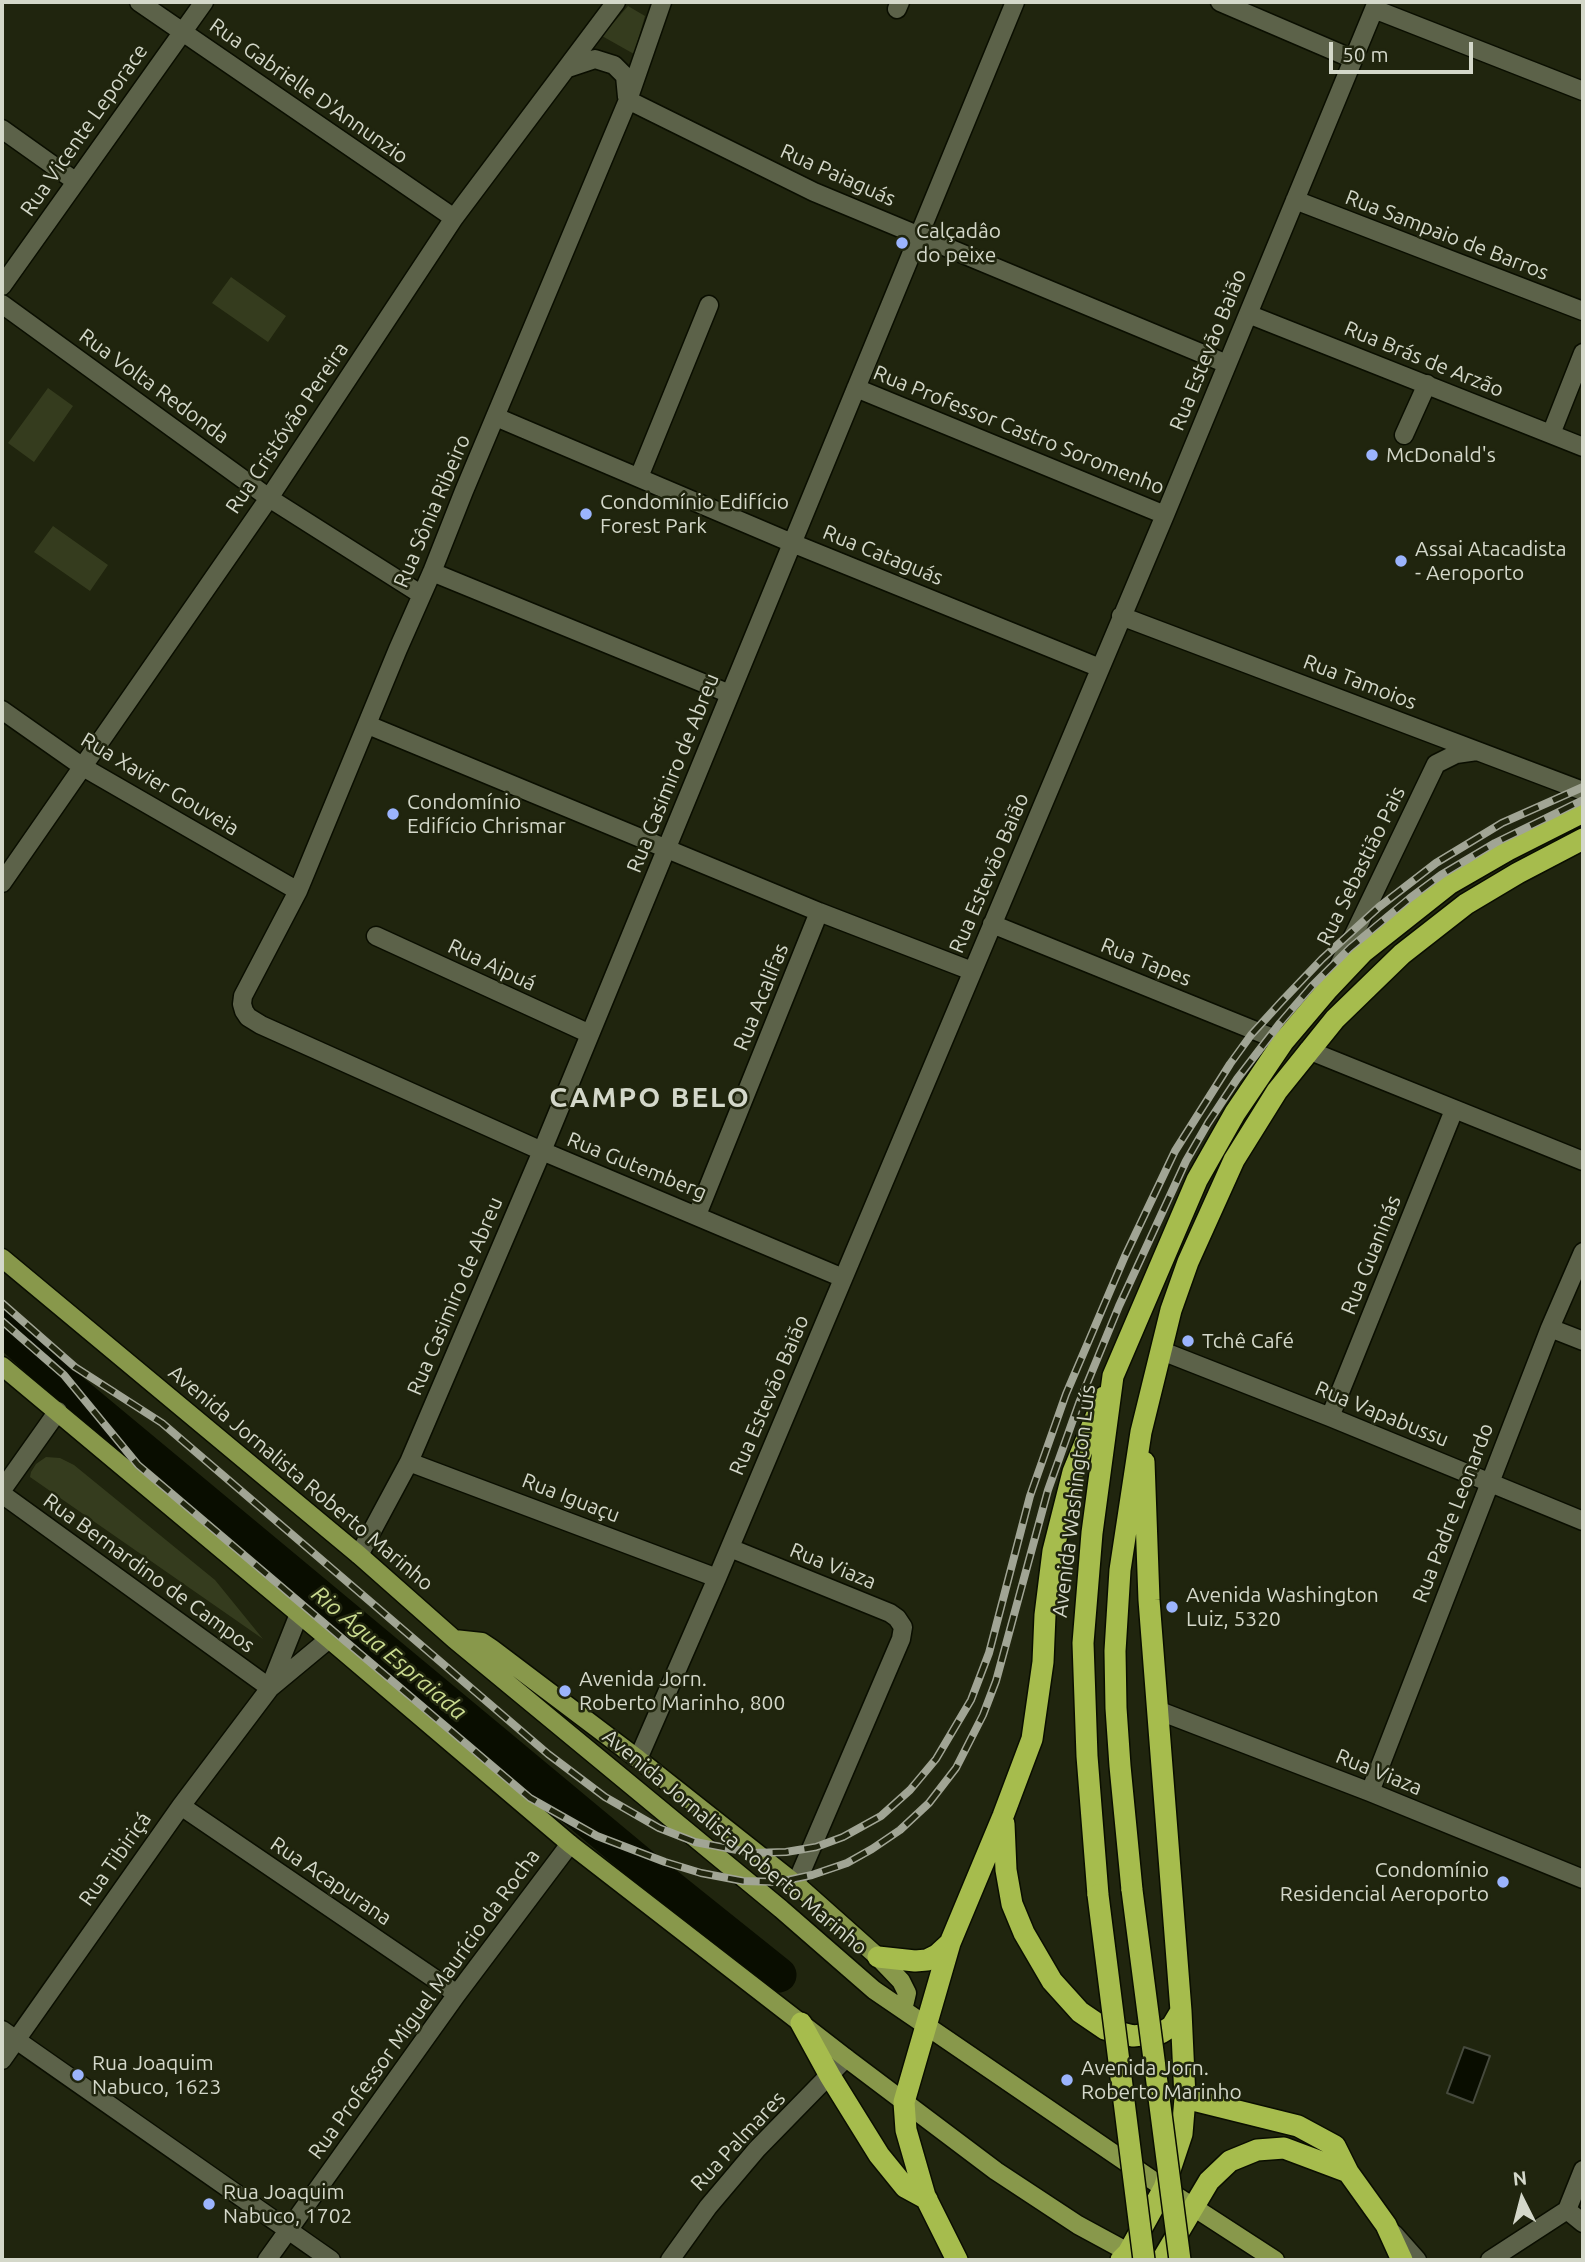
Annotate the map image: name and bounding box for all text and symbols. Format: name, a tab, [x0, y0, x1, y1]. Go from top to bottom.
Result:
street label: Rua Gabrielle D'Annunzio	[205, 13, 413, 169]
scale bar	[1333, 28, 1476, 72]
street label: Rua Vicente Leporace	[15, 39, 153, 221]
text: 50 m	[1342, 42, 1389, 66]
street label: Rua Paiaguás	[776, 138, 900, 212]
street label: Rua Sampaio de Barros	[1342, 185, 1552, 285]
place label: Calçadâo do peixe	[916, 218, 1001, 268]
marker: Calçadâo do peixe	[894, 235, 910, 251]
street label: Rua Estevão Baião	[1164, 266, 1252, 434]
street label: Rua Brás de Arzão	[1341, 316, 1507, 402]
street label: Rua Volta Redonda	[74, 323, 234, 449]
street label: Rua Cristóvão Pereira	[220, 337, 354, 519]
street label: Rua Professor Castro Soromenho	[870, 360, 1168, 500]
street label: Rua Sônia Ribeiro	[388, 431, 476, 591]
place label: McDonald's	[1386, 442, 1496, 468]
marker: McDonald's	[1364, 447, 1380, 463]
place label: Condomínio Edifício Forest Park	[600, 489, 789, 539]
marker: Condomínio Edifício Forest Park	[578, 506, 594, 522]
street label: Rua Cataguás	[819, 519, 947, 591]
place label: Assai Atacadista - Aeroporto	[1415, 536, 1567, 586]
marker: Assai Atacadista - Aeroporto	[1393, 553, 1409, 569]
street label: Rua Tamoios	[1300, 649, 1420, 715]
street label: Rua Casimiro de Abreu	[621, 670, 725, 876]
street label: Rua Xavier Gouveia	[76, 727, 244, 841]
street label: Rua Sebastião Pais	[1312, 782, 1410, 950]
place label: Condomínio Edifício Chrismar	[407, 789, 566, 839]
street label: Rua Estevão Baião	[944, 789, 1034, 957]
marker: Condomínio Edifício Chrismar	[385, 806, 401, 822]
street label: Rua Tapes	[1097, 932, 1195, 992]
street label: Rua Aipuá	[444, 934, 540, 996]
street label: Rua Acalifas	[728, 940, 794, 1054]
district label: CAMPO BELO	[550, 1081, 750, 1115]
street label: Rua Gutemberg	[563, 1127, 711, 1205]
street label: Rua Guaninás	[1336, 1192, 1406, 1318]
street label: Rua Casimiro de Abreu	[402, 1193, 508, 1399]
street label: Rua Estevão Baião	[724, 1311, 814, 1479]
place label: Tchê Café	[1202, 1328, 1294, 1354]
marker: Tchê Café	[1180, 1333, 1196, 1349]
street label: Avenida Jornalista Roberto Marinho	[163, 1360, 439, 1596]
street label: Rua Vapabussu	[1311, 1376, 1453, 1452]
street label: Avenida Washington Luís	[1047, 1383, 1101, 1619]
street label: Rua Padre Leonardo	[1407, 1420, 1499, 1606]
street label: Rua Iguaçu	[519, 1468, 623, 1528]
street label: Rua Bernardino de Campos	[38, 1488, 260, 1658]
street label: Rua Viaza	[786, 1537, 880, 1595]
water label: Rio Água Espraiada	[306, 1580, 472, 1726]
place label: Avenida Washington Luiz, 5320	[1186, 1582, 1379, 1632]
marker: Avenida Washington Luiz, 5320	[1164, 1599, 1180, 1615]
place label: Avenida Jorn. Roberto Marinho, 800	[579, 1666, 785, 1716]
marker: Avenida Jorn. Roberto Marinho, 800	[557, 1683, 573, 1699]
street label: Avenida Jornalista Roberto Marinho	[597, 1724, 873, 1960]
street label: Rua Viaza	[1332, 1743, 1426, 1801]
street label: Rua Tibiriçá	[73, 1807, 157, 1911]
street label: Rua Acapurana	[266, 1831, 396, 1931]
street label: Rua Professor Miguel Maurício da Rocha	[303, 1844, 545, 2164]
place label: Condomínio Residencial Aeroporto	[1280, 1857, 1489, 1907]
marker: Condomínio Residencial Aeroporto	[1495, 1874, 1511, 1890]
place label: Rua Joaquim Nabuco, 1623	[92, 2050, 221, 2100]
place label: Avenida Jorn. Roberto Marinho	[1081, 2055, 1242, 2105]
marker: Rua Joaquim Nabuco, 1623	[70, 2067, 86, 2083]
marker: Avenida Jorn. Roberto Marinho	[1059, 2072, 1075, 2088]
street label: Rua Palmares	[686, 2086, 790, 2196]
north arrow	[1487, 2164, 1557, 2234]
text: N	[1512, 2166, 1528, 2190]
place label: Rua Joaquim Nabuco, 1702	[223, 2179, 352, 2229]
marker: Rua Joaquim Nabuco, 1702	[201, 2196, 217, 2212]

